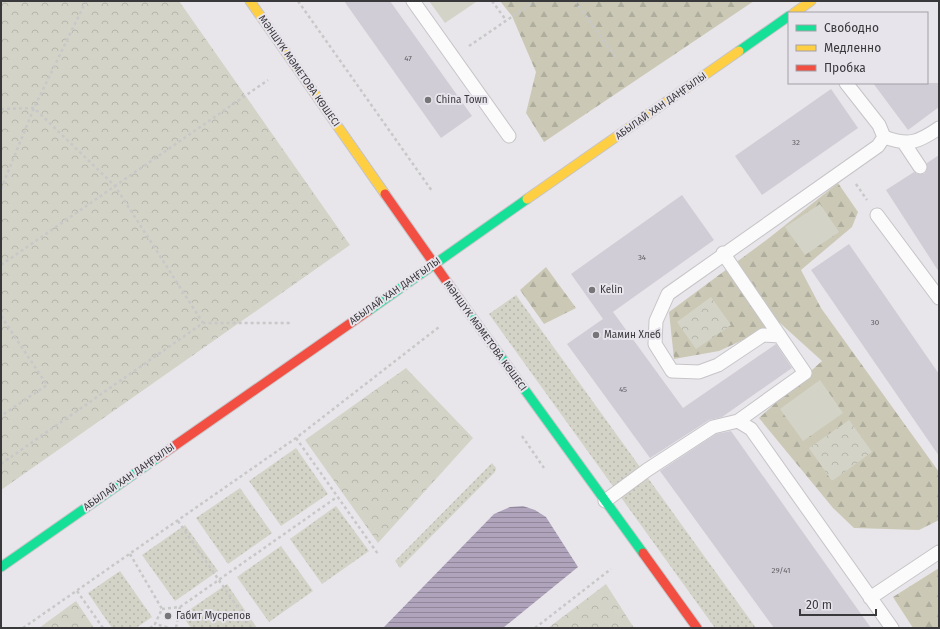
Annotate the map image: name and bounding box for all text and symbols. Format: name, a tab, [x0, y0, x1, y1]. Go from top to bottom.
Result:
legend	[788, 12, 928, 84]
street label: МӘНШҮК МӘМЕТОВА КӨШЕСІ	[256, 13, 342, 129]
text: Свободно	[824, 21, 879, 35]
text: Медленно	[824, 41, 881, 55]
house number: 47	[404, 54, 412, 63]
text: Пробка	[824, 61, 866, 75]
street label: АБЫЛАЙ ХАН ДАҢҒЫЛЫ	[612, 69, 709, 142]
place label: China Town	[436, 94, 488, 106]
marker: China Town	[423, 95, 433, 105]
house number: 32	[792, 138, 800, 147]
house number: 34	[638, 253, 647, 262]
street label: АБЫЛАЙ ХАН ДАҢҒЫЛЫ	[346, 254, 443, 327]
street label: МӘНШҮК МӘМЕТОВА КӨШЕСІ	[441, 279, 529, 393]
place label: Kelin	[600, 284, 623, 296]
marker: Kelin	[587, 285, 597, 295]
house number: 30	[871, 318, 880, 327]
place label: Мамин Хлеб	[604, 329, 661, 341]
marker: Мамин Хлеб	[591, 330, 601, 340]
house number: 45	[619, 385, 627, 394]
street label: АБЫЛАЙ ХАН ДАҢҒЫЛЫ	[80, 440, 177, 513]
house number: 29/41	[772, 566, 790, 575]
scale bar	[800, 591, 876, 617]
text: 20 m	[806, 598, 832, 612]
place label: Габит Мусрепов	[176, 610, 251, 622]
marker: Габит Мусрепов	[163, 611, 173, 621]

